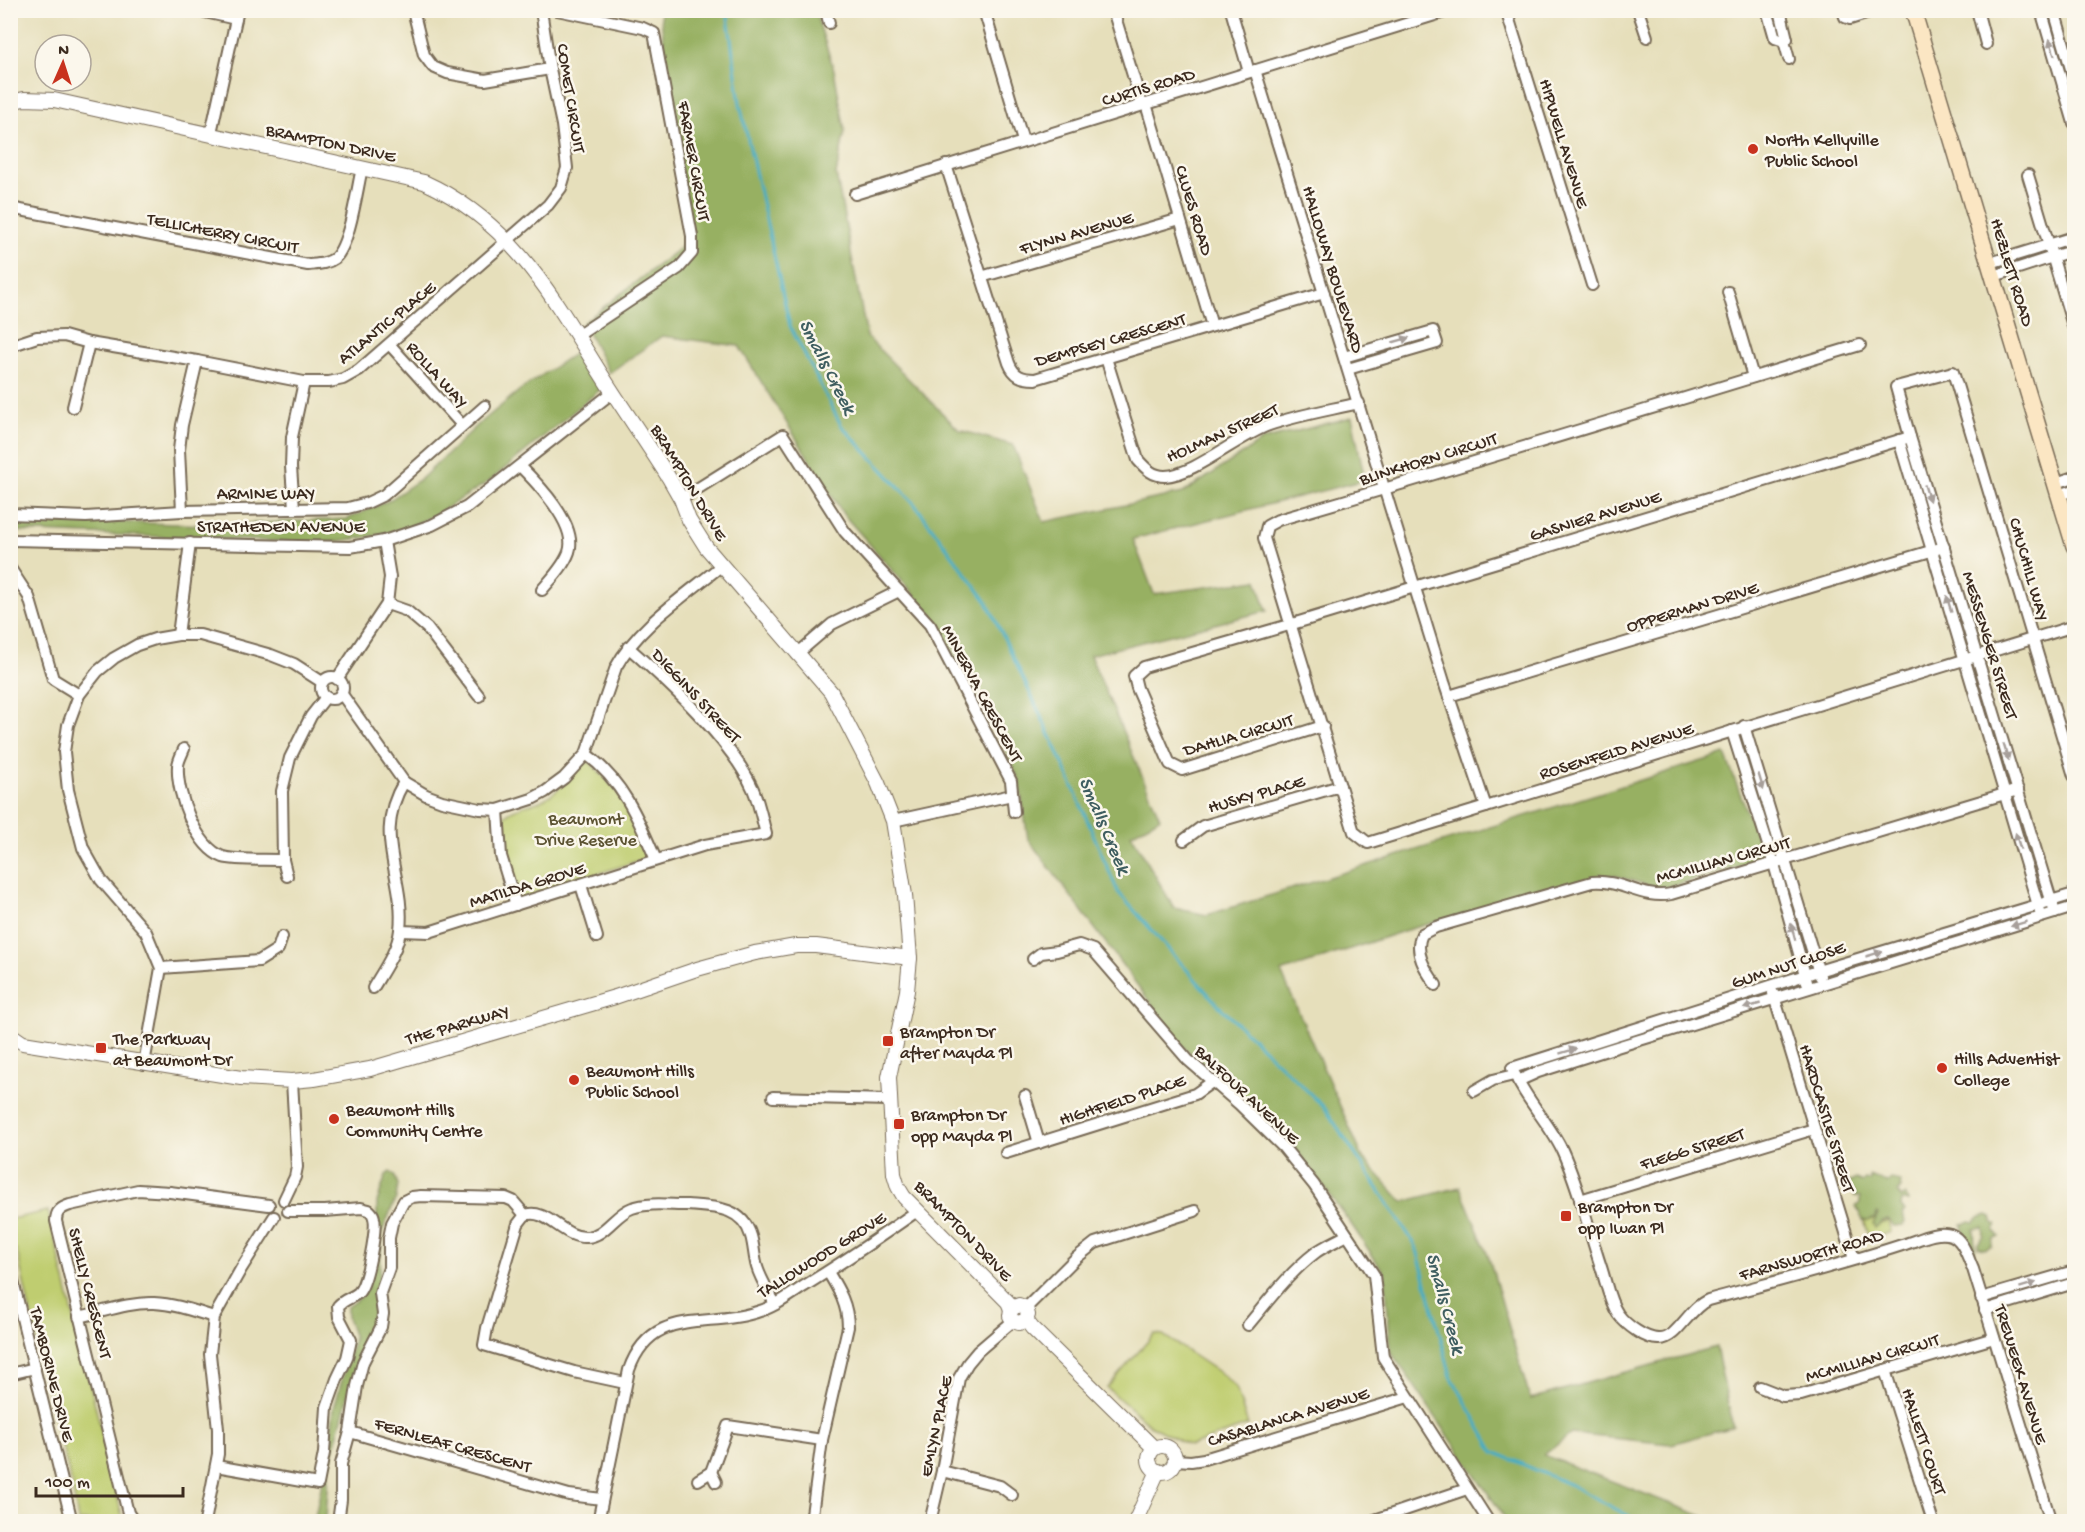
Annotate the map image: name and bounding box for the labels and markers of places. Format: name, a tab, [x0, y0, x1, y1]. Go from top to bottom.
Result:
place label: North Kellyville Public School	[1764, 131, 1880, 173]
marker: North Kellyville Public School	[1746, 142, 1760, 156]
place label: Brampton Dr after Mayda Pl	[899, 1023, 1013, 1065]
place label: The Parkway at Beaumont Dr	[112, 1030, 234, 1072]
marker: Brampton Dr after Mayda Pl	[881, 1034, 895, 1048]
marker: The Parkway at Beaumont Dr	[94, 1041, 108, 1055]
place label: Hills Adventist College	[1954, 1050, 2061, 1092]
marker: Hills Adventist College	[1935, 1061, 1949, 1075]
place label: Beaumont Hills Public School	[585, 1062, 695, 1104]
marker: Beaumont Hills Public School	[567, 1073, 581, 1087]
place label: Beaumont Hills Community Centre	[345, 1101, 483, 1143]
place label: Brampton Dr opp Mayda Pl	[910, 1106, 1012, 1148]
marker: Beaumont Hills Community Centre	[327, 1112, 341, 1126]
marker: Brampton Dr opp Mayda Pl	[892, 1117, 906, 1131]
place label: Brampton Dr opp Iwan Pl	[1577, 1198, 1674, 1240]
marker: Brampton Dr opp Iwan Pl	[1559, 1209, 1573, 1223]

